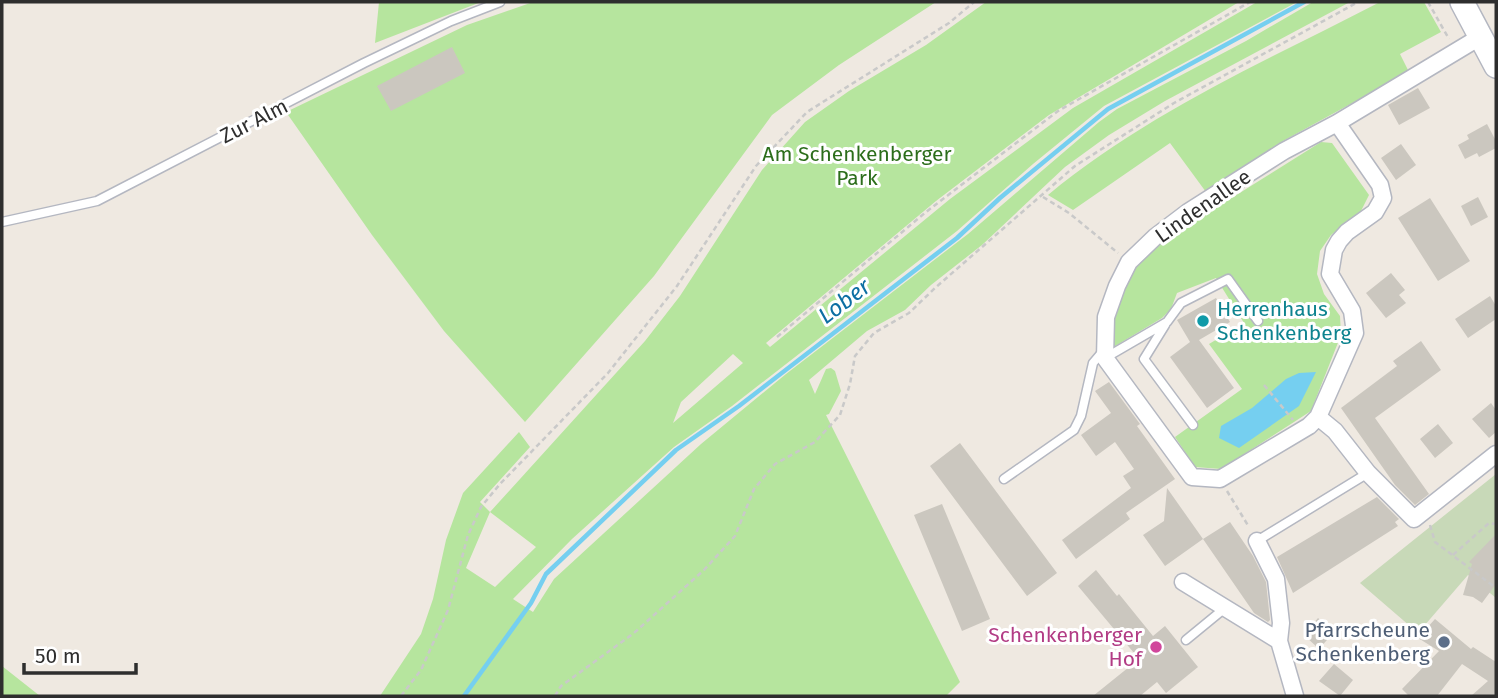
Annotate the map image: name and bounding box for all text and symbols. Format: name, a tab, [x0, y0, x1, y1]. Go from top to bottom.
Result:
street label: Zur Alm	[216, 93, 292, 149]
park label: Am Schenkenberger Park	[762, 141, 952, 191]
street label: Lindenallee	[1150, 163, 1256, 249]
water label: Lober	[812, 272, 877, 330]
place label: Herrenhaus Schenkenberg	[1217, 296, 1352, 346]
marker: Herrenhaus Schenkenberg	[1195, 313, 1211, 329]
place label: Pfarrscheune Schenkenberg	[1296, 617, 1430, 667]
place label: Schenkenberger Hof	[988, 622, 1144, 672]
scale bar	[24, 632, 136, 676]
marker: Pfarrscheune Schenkenberg	[1436, 634, 1452, 650]
marker: Schenkenberger Hof	[1148, 639, 1164, 655]
text: 50 m	[35, 643, 81, 669]

